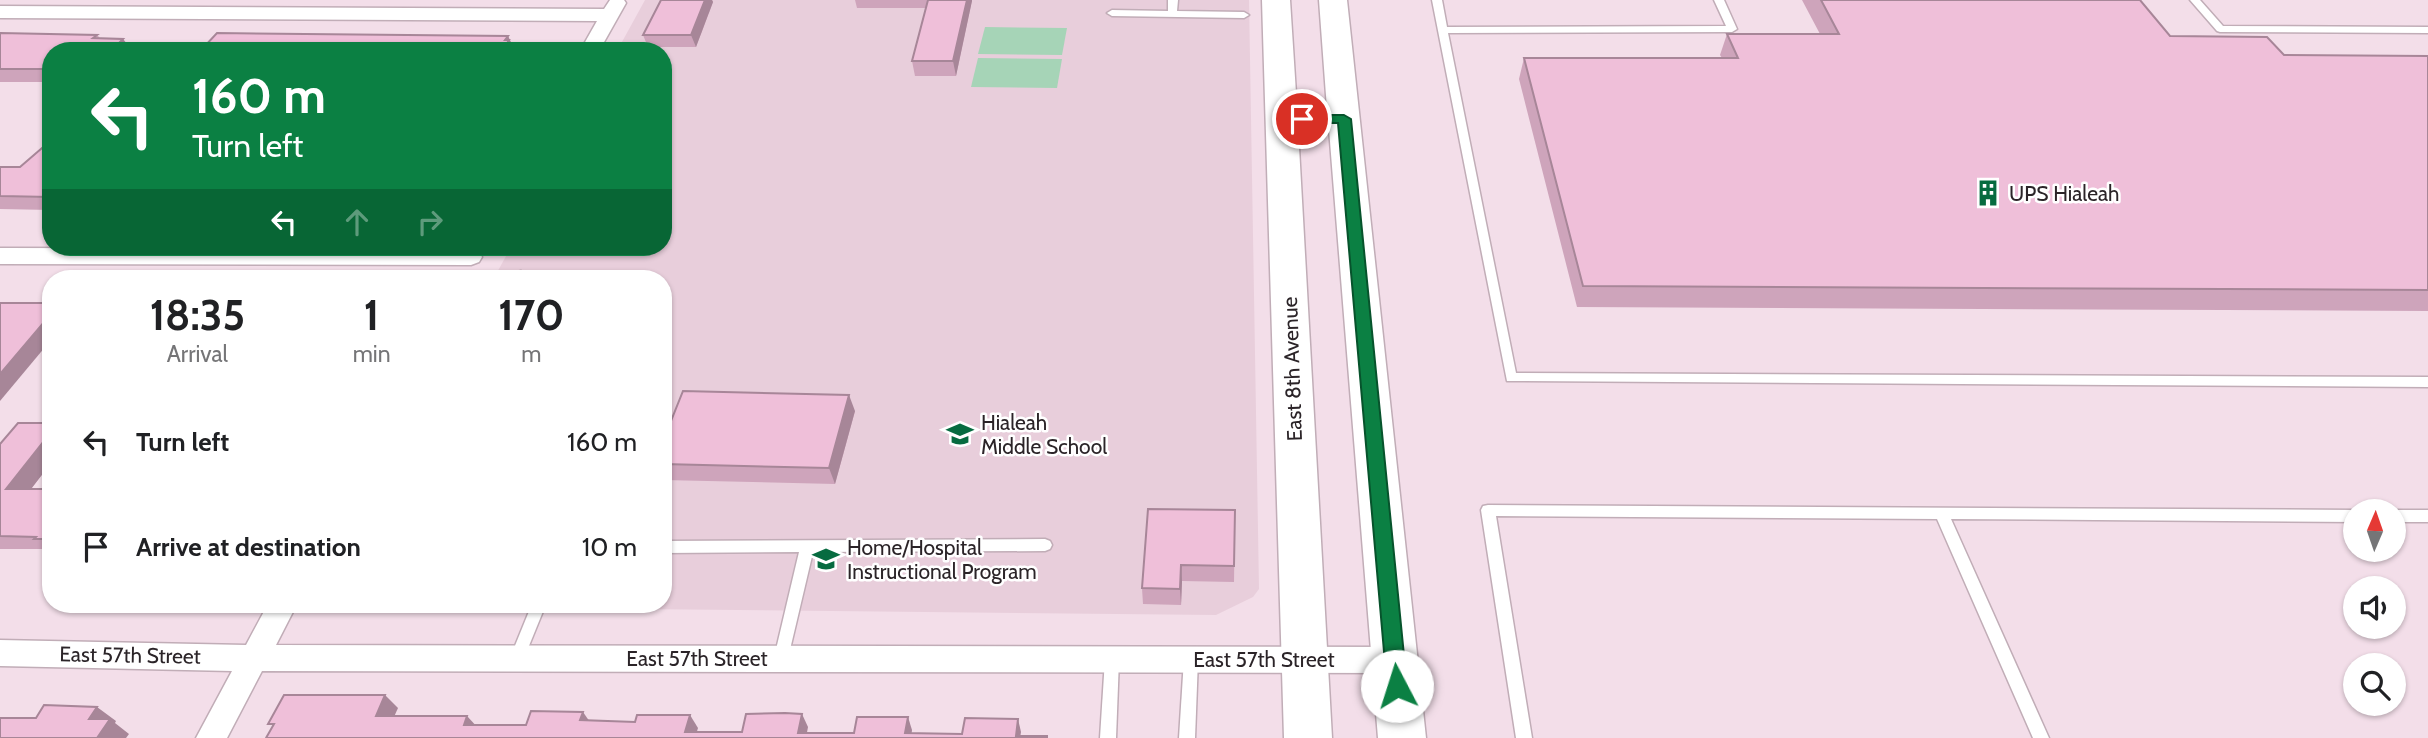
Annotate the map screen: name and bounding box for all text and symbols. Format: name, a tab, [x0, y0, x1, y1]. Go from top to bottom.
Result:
text: 160 m	[192, 66, 326, 125]
icon: left	[77, 70, 168, 161]
pin	[1272, 89, 1332, 149]
icon: arrive	[1283, 100, 1321, 138]
text: Turn left	[192, 126, 303, 165]
building icon: UPS Hialeah	[1973, 178, 2003, 208]
place label: UPS Hialeah	[2009, 181, 2119, 206]
icon: left	[265, 203, 303, 241]
icon: ahead	[338, 203, 376, 241]
icon: right	[411, 203, 449, 241]
text: 18:35	[150, 289, 245, 341]
text: 1	[364, 289, 379, 341]
text: 170	[498, 289, 564, 341]
street label: East 8th Avenue	[1277, 296, 1307, 442]
text: Arrival	[167, 340, 228, 368]
text: min	[353, 340, 391, 368]
text: m	[521, 340, 541, 368]
place label: Hialeah Middle School	[981, 410, 1107, 459]
school or university icon: Hialeah Middle School	[945, 419, 975, 449]
icon: left	[77, 423, 115, 461]
text: Turn left	[136, 426, 229, 458]
text: 160 m	[567, 426, 637, 458]
north arrow	[2343, 499, 2406, 562]
map controls	[2343, 499, 2406, 716]
icon: arrive	[77, 528, 115, 566]
text: Arrive at destination	[136, 531, 361, 563]
text: 10 m	[582, 531, 637, 563]
place label: Home/Hospital Instructional Program	[847, 535, 1037, 584]
school or university icon: Home/Hospital Instructional Program	[811, 544, 841, 574]
button: sound	[2343, 576, 2406, 639]
street label: East 57th Street	[59, 641, 201, 669]
street label: East 57th Street	[626, 646, 768, 671]
street label: East 57th Street	[1193, 647, 1335, 672]
position arrow	[1360, 649, 1434, 723]
button: search	[2343, 653, 2406, 716]

